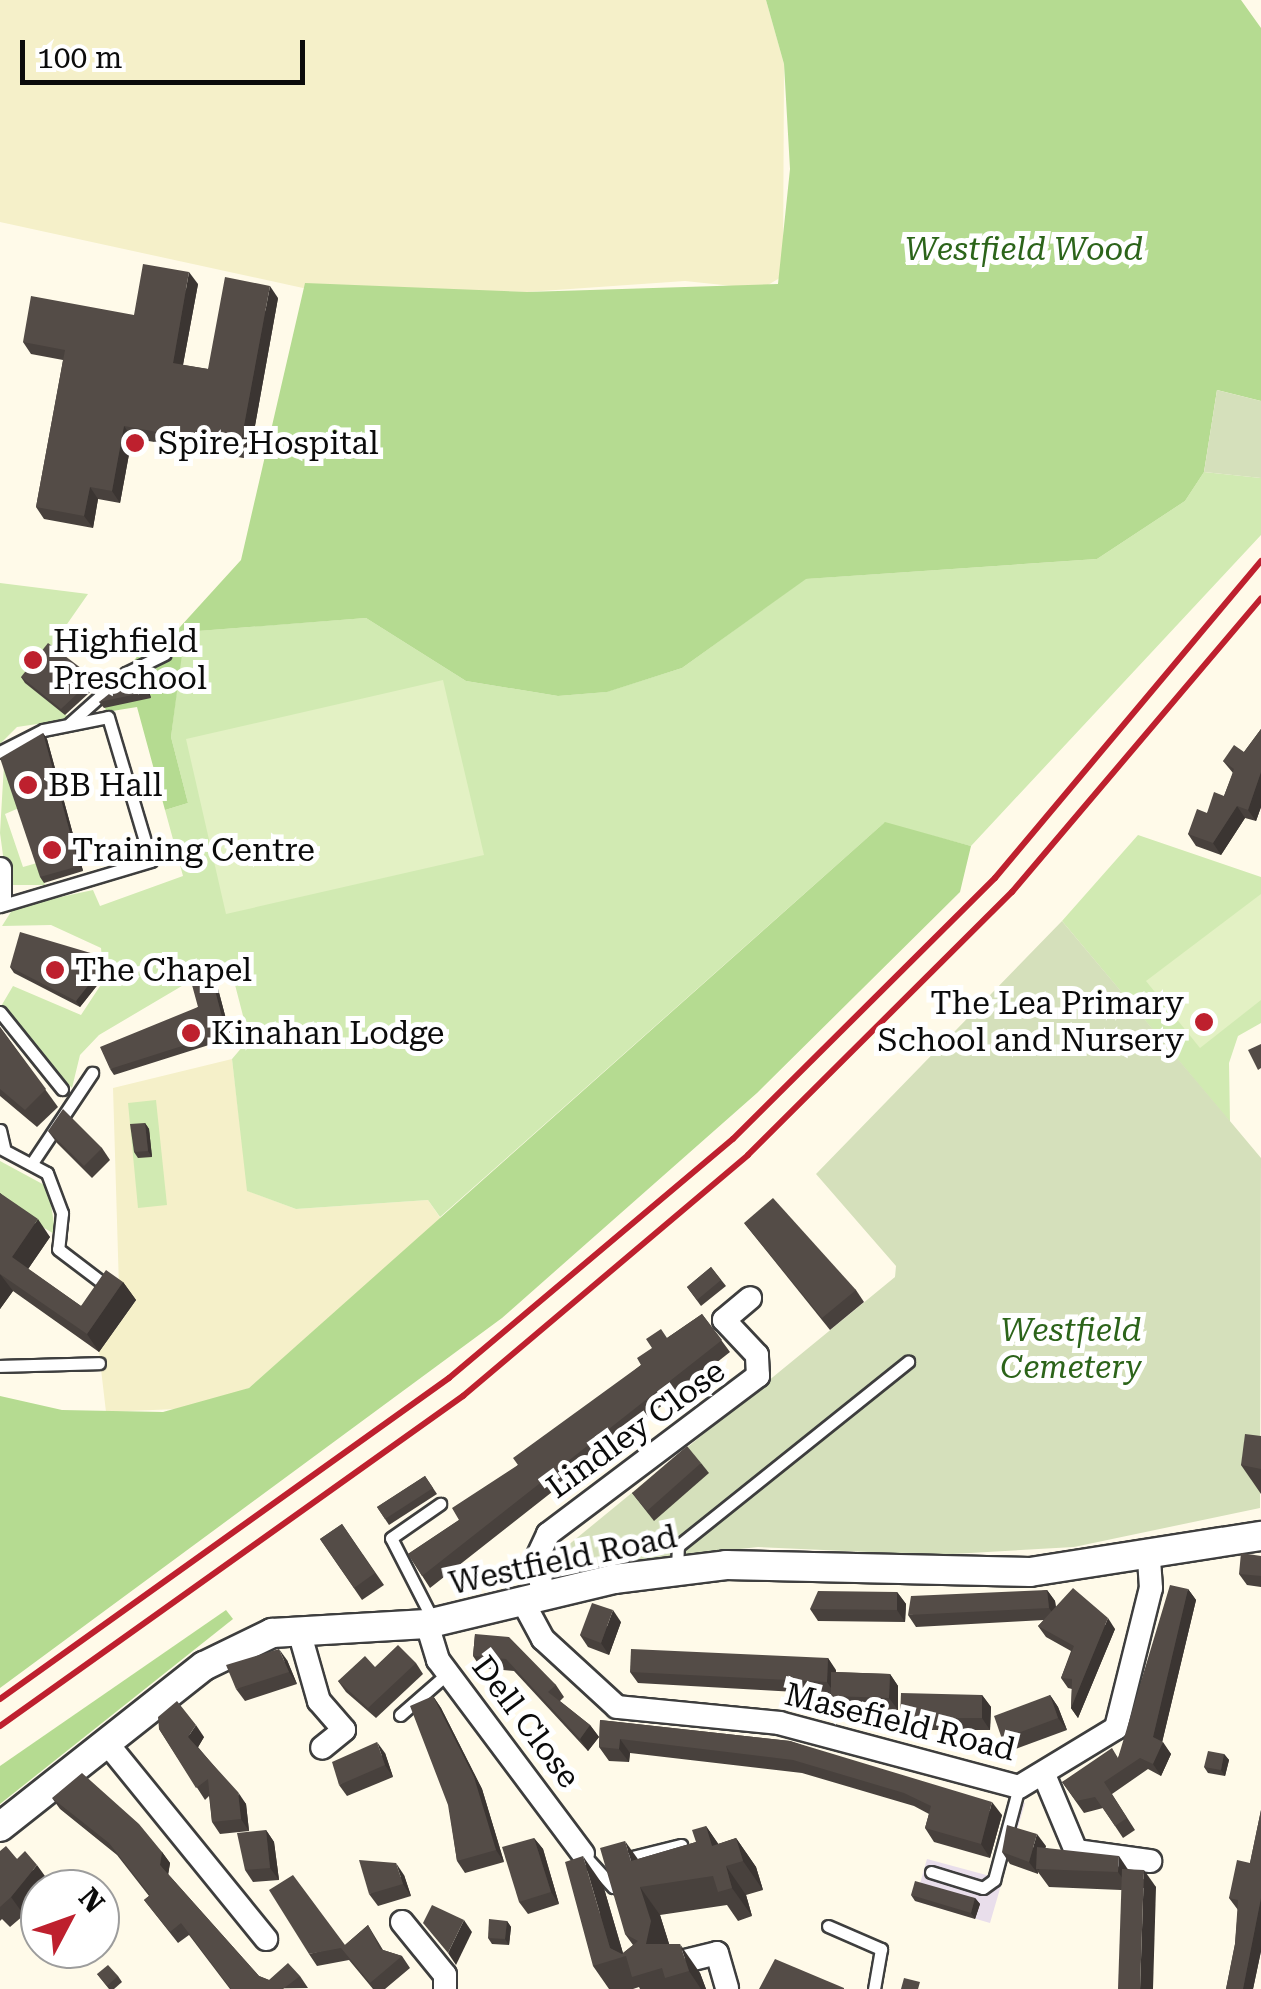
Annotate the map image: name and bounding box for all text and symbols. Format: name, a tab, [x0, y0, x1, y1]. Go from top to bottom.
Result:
scale bar	[25, 20, 310, 82]
text: 100 m	[37, 40, 122, 75]
park label: Westfield Wood	[905, 230, 1143, 268]
place label: Spire Hospital	[158, 424, 379, 462]
marker: Spire Hospital	[122, 430, 148, 456]
place label: Highfield Preschool	[53, 623, 207, 698]
marker: Highfield Preschool	[22, 649, 44, 671]
place label: BB Hall	[48, 766, 162, 804]
marker: BB Hall	[17, 774, 39, 796]
place label: Training Centre	[72, 831, 315, 869]
marker: Training Centre	[41, 839, 63, 861]
place label: The Chapel	[75, 951, 252, 989]
marker: The Chapel	[44, 959, 66, 981]
place label: The Lea Primary School and Nursery	[877, 985, 1184, 1060]
marker: The Lea Primary School and Nursery	[1193, 1011, 1215, 1033]
place label: Kinahan Lodge	[211, 1014, 444, 1052]
marker: Kinahan Lodge	[180, 1022, 202, 1044]
park label: Westfield Cemetery	[1000, 1312, 1142, 1387]
street label: Lindley Close	[540, 1352, 732, 1506]
street label: Westfield Road	[446, 1517, 680, 1603]
street label: Dell Close	[464, 1649, 588, 1795]
street label: Masefield Road	[781, 1675, 1019, 1769]
north arrow	[20, 1869, 120, 1969]
text: N	[72, 1881, 111, 1919]

